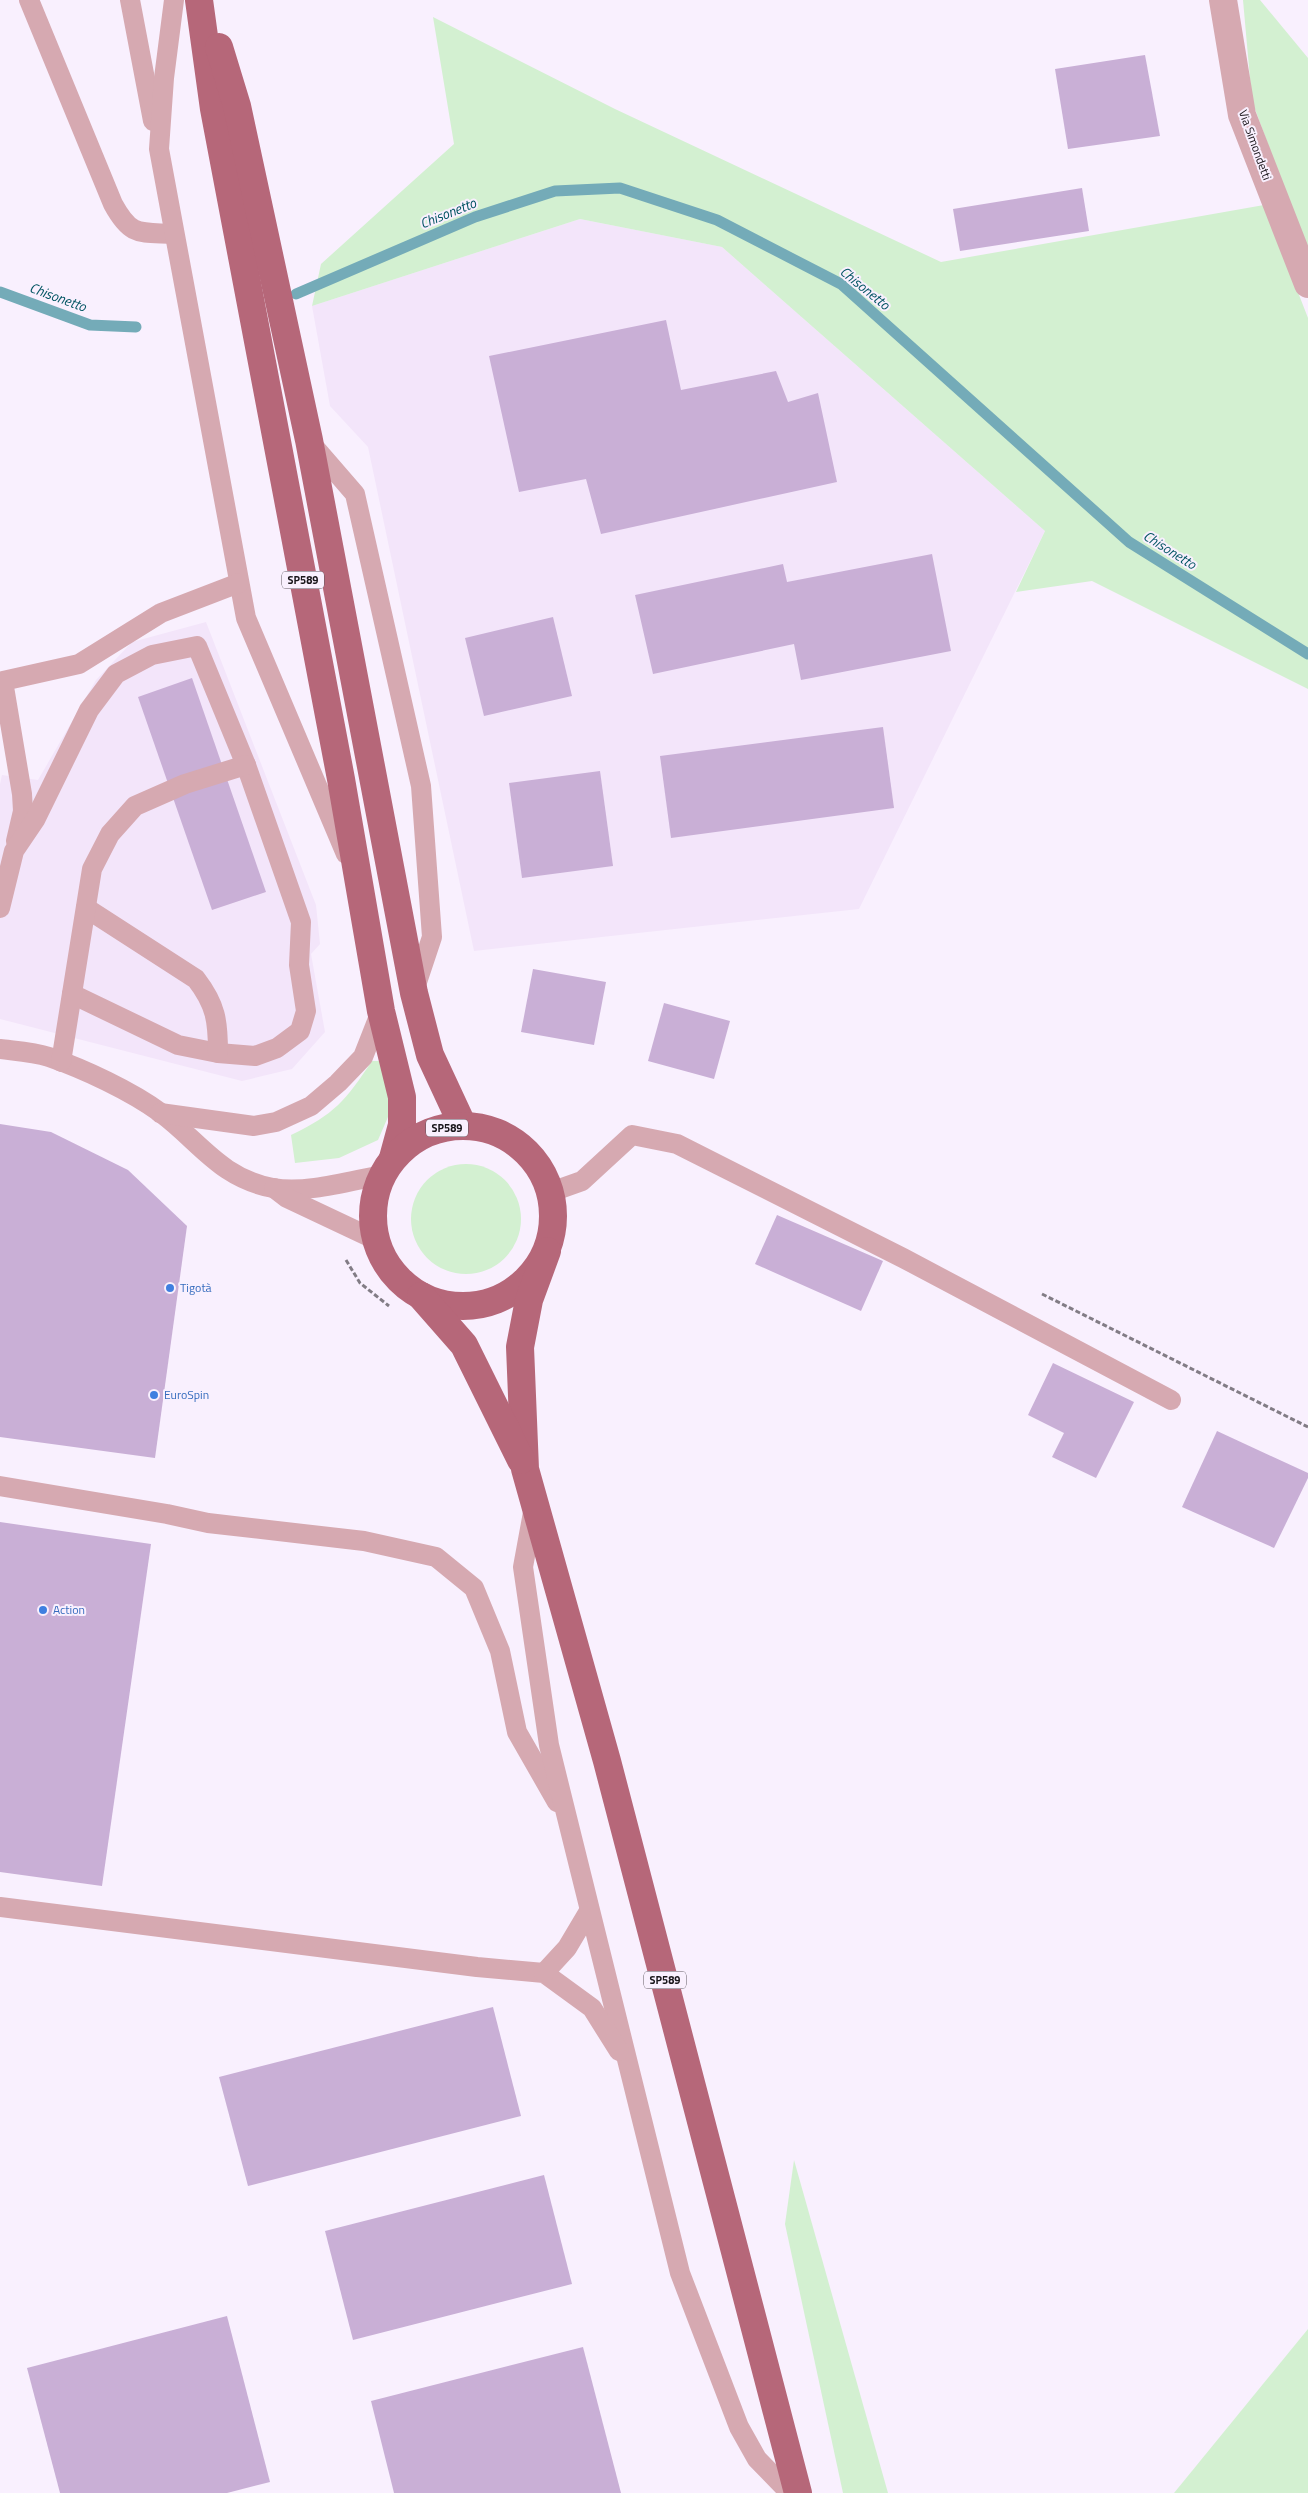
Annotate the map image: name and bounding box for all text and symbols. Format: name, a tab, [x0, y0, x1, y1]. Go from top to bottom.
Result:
street label: Via Simondetti	[1234, 107, 1277, 183]
water label: Chisonetto	[416, 191, 480, 233]
water label: Chisonetto	[836, 261, 896, 315]
water label: Chisonetto	[27, 277, 91, 317]
water label: Chisonetto	[1140, 525, 1202, 575]
road number: SP589	[282, 572, 324, 588]
road number: SP589	[426, 1120, 468, 1136]
place label: Tigotà	[180, 1278, 212, 1297]
marker: Tigotà	[164, 1282, 176, 1294]
place label: EuroSpin	[164, 1385, 209, 1404]
marker: EuroSpin	[148, 1389, 160, 1401]
place label: Action	[53, 1600, 85, 1619]
marker: Action	[37, 1604, 49, 1616]
road number: SP589	[644, 1972, 686, 1988]

